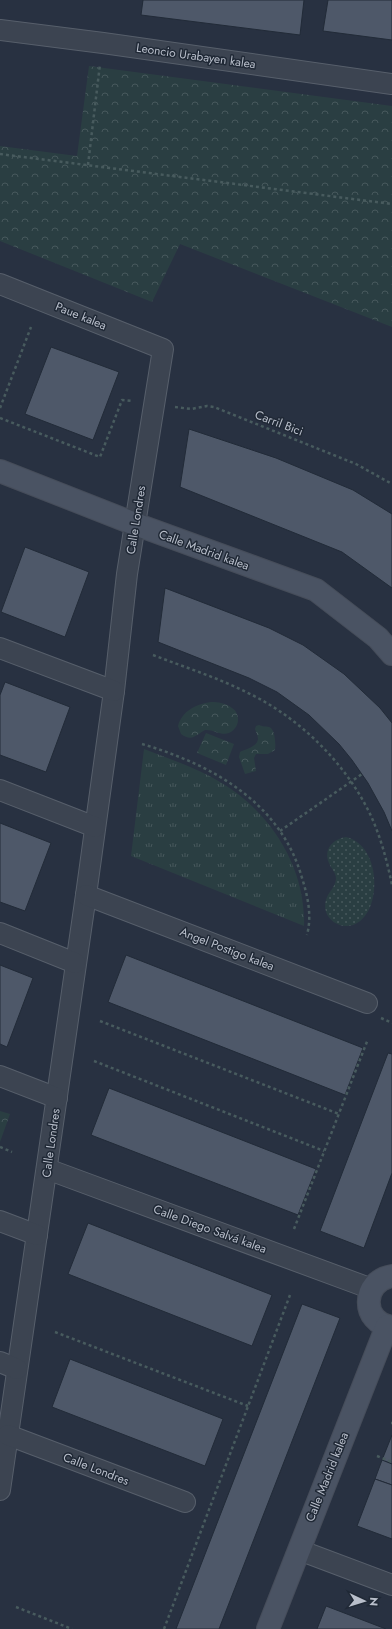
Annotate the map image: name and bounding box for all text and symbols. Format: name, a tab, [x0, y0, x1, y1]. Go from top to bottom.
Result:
street label: Leoncio Urabayen kalea	[135, 39, 257, 73]
street label: Paue kalea	[53, 298, 110, 335]
street label: Carril Bici	[252, 406, 306, 440]
street label: Calle Londres	[122, 484, 150, 556]
street label: Calle Madrid kalea	[156, 525, 252, 575]
street label: Angel Postigo kalea	[177, 923, 277, 975]
street label: Calle Londres	[37, 1107, 65, 1179]
street label: Calle Diego Salvá kalea	[151, 1200, 269, 1258]
street label: Calle Madrid kalea	[301, 1429, 353, 1524]
street label: Calle Londres	[60, 1448, 132, 1490]
north arrow	[344, 1581, 384, 1621]
text: N	[366, 1597, 382, 1607]

